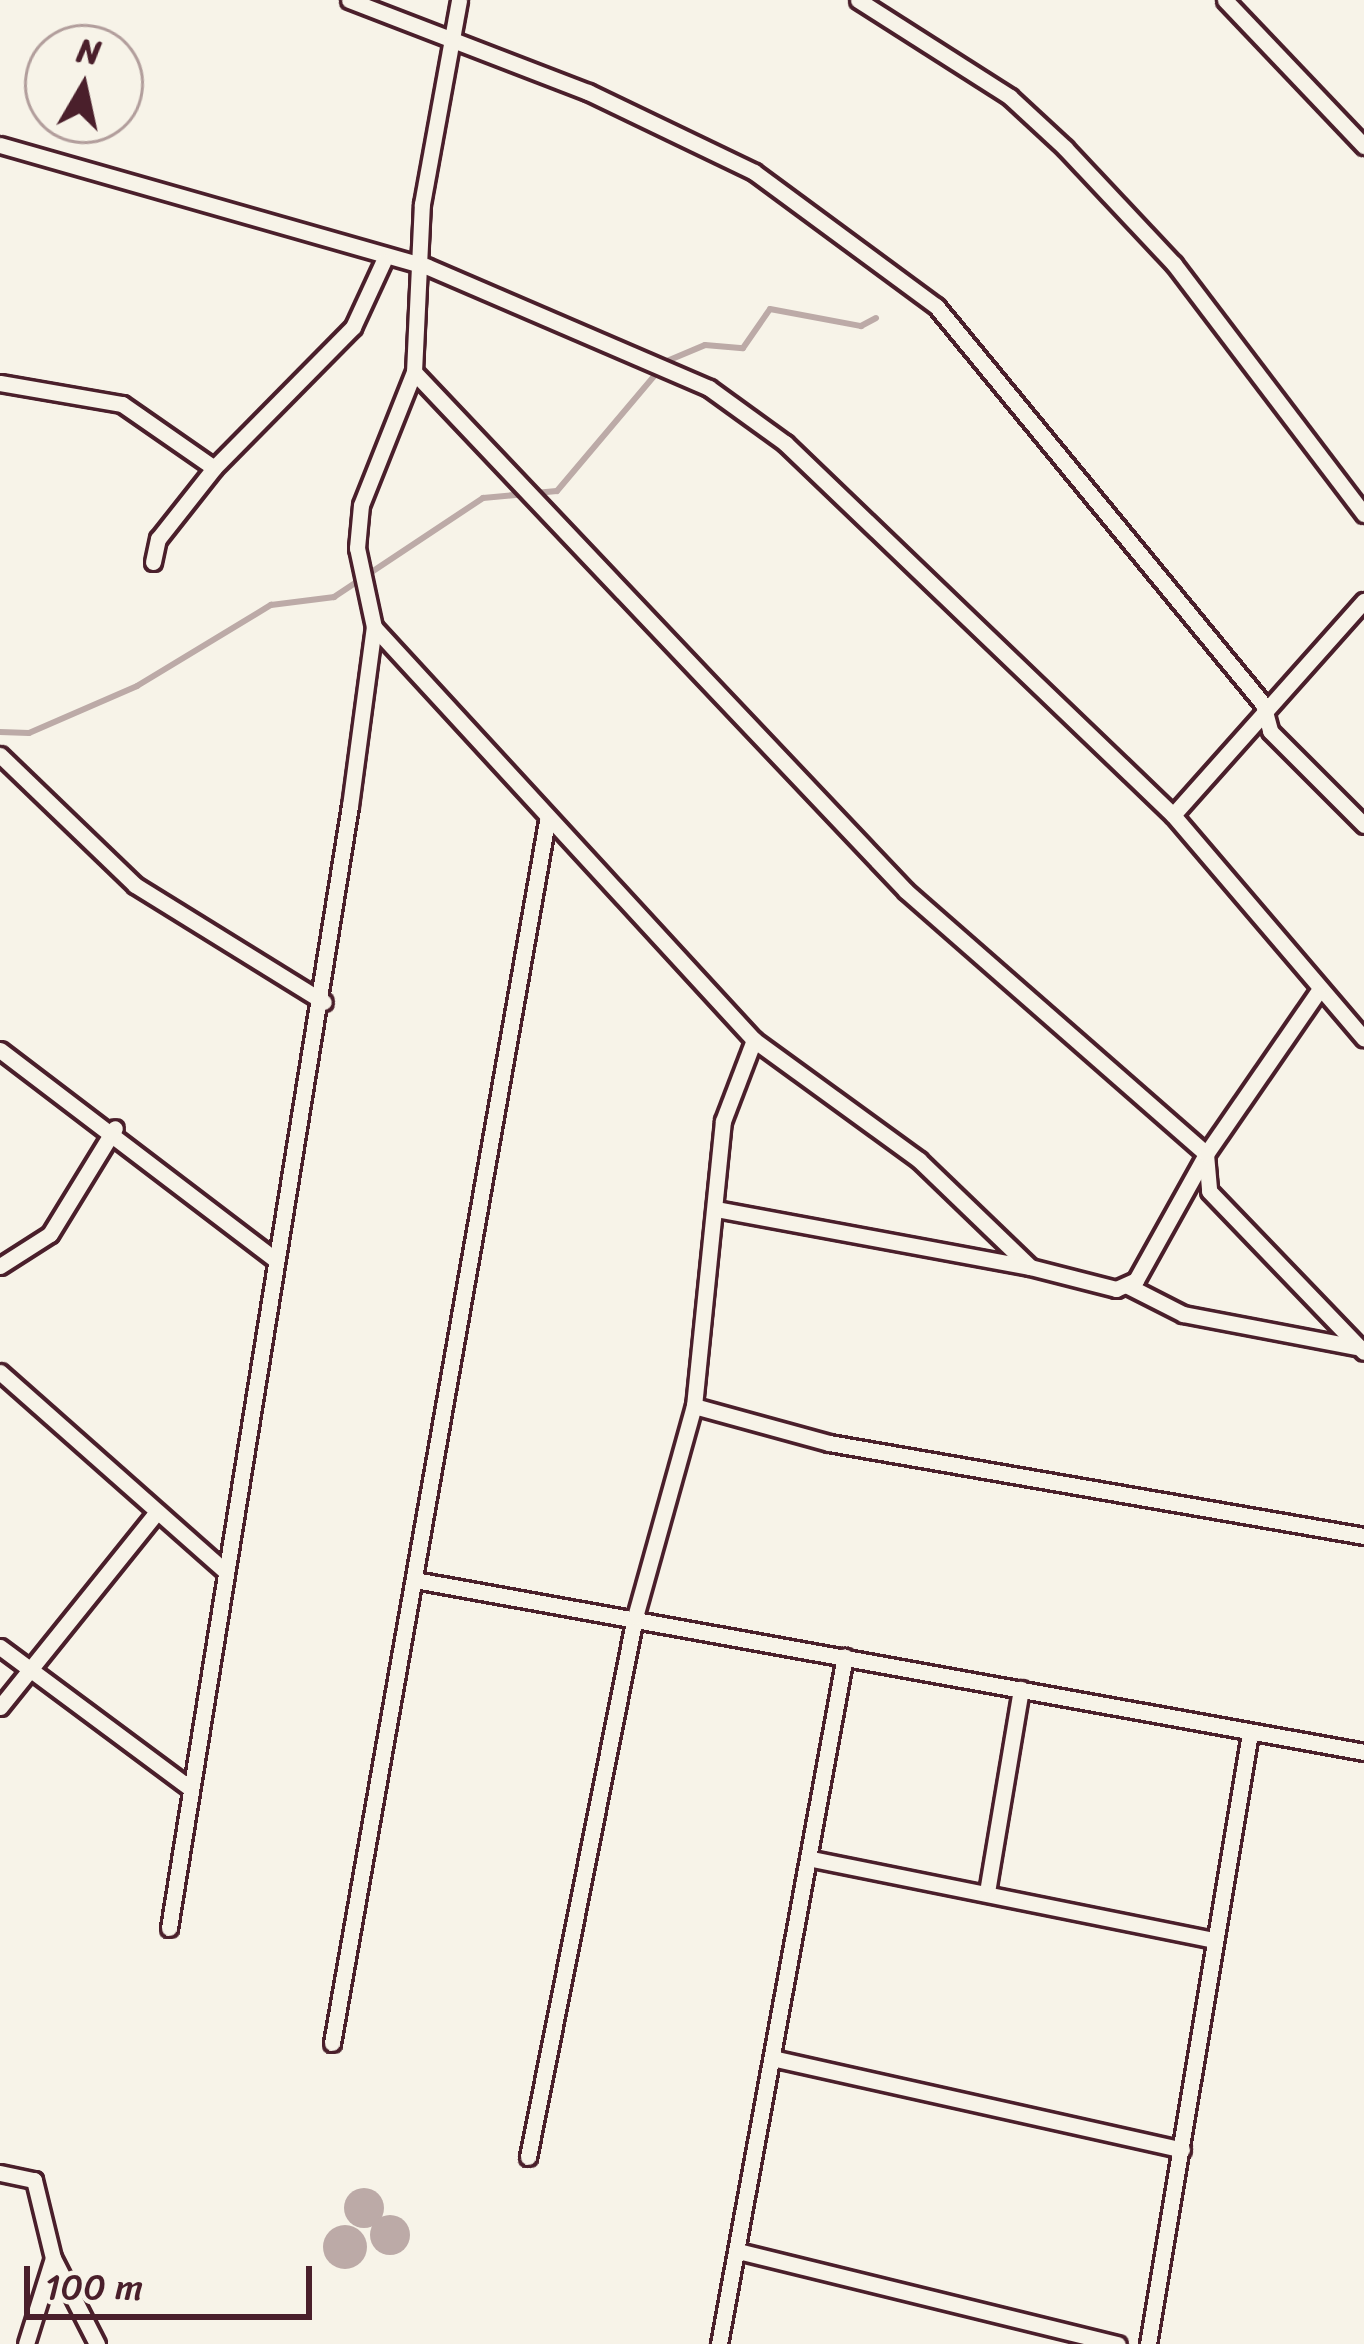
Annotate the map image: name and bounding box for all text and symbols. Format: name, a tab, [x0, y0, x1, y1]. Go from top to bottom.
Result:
text: N	[73, 21, 105, 82]
north arrow	[24, 24, 144, 144]
scale bar	[30, 2242, 318, 2316]
text: 100 m	[45, 2255, 143, 2319]

